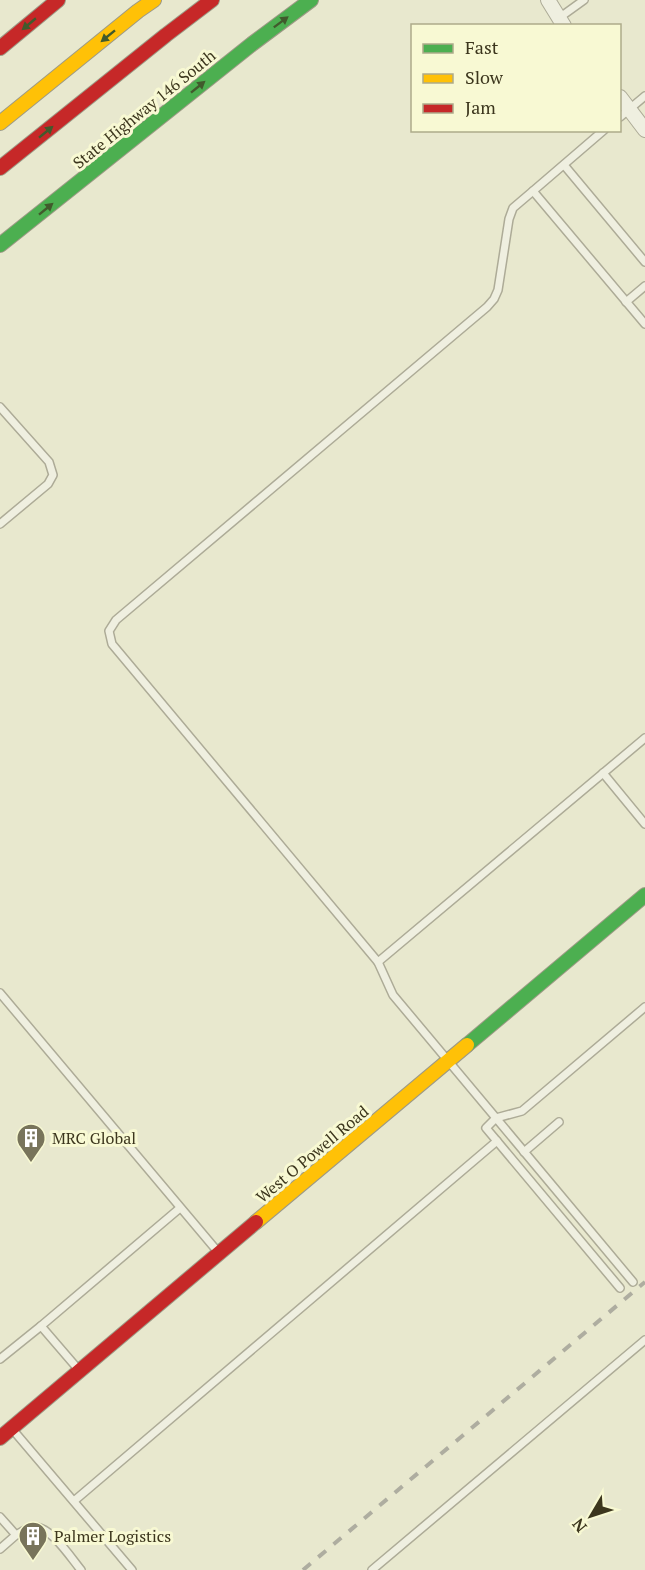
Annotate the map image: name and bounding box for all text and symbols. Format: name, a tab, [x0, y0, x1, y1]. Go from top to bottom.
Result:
one-way arrow	[273, 16, 289, 28]
one-way arrow	[22, 17, 37, 30]
legend	[411, 24, 621, 132]
one-way arrow	[100, 29, 116, 42]
text: Fast	[465, 35, 499, 59]
street label: State Highway 146 South	[68, 44, 220, 174]
text: Slow	[465, 65, 504, 89]
one-way arrow	[190, 81, 206, 94]
text: Jam	[465, 95, 496, 119]
one-way arrow	[38, 126, 53, 138]
one-way arrow	[38, 202, 54, 215]
street label: West O Powell Road	[251, 1100, 373, 1208]
building icon: MRC Global	[15, 1122, 47, 1164]
place label: MRC Global	[52, 1127, 136, 1149]
north arrow	[561, 1486, 621, 1546]
text: N	[567, 1514, 592, 1537]
building icon: Palmer Logistics	[17, 1520, 49, 1562]
place label: Palmer Logistics	[54, 1525, 171, 1547]

